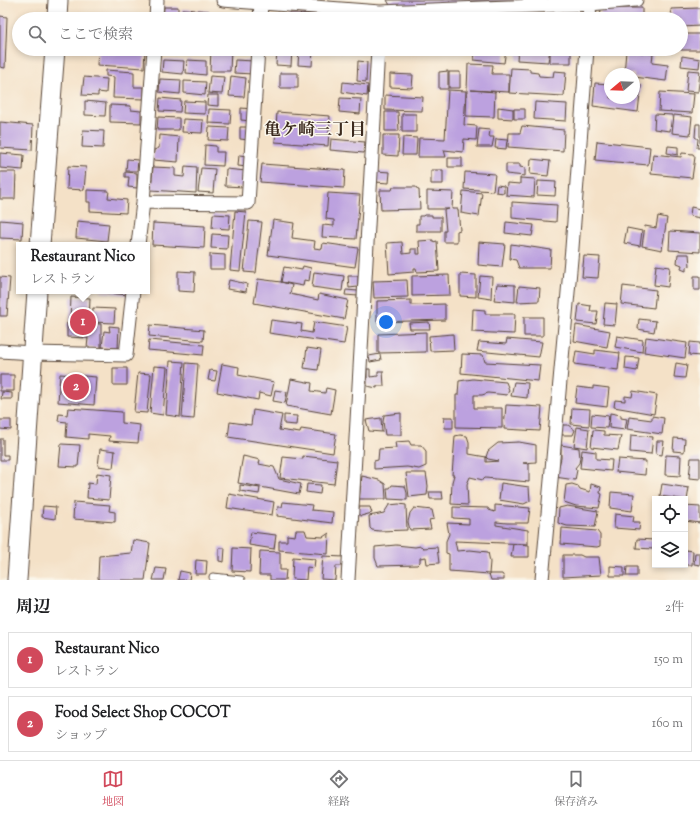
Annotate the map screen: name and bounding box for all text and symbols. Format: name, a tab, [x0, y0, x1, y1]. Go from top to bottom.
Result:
search box	[12, 12, 688, 56]
icon: search	[26, 23, 48, 45]
text: ここで検索	[58, 25, 133, 46]
north arrow	[604, 68, 640, 104]
district label: 亀ケ崎三丁目	[264, 119, 366, 143]
popup	[16, 242, 150, 294]
text: Restaurant Nico	[31, 247, 135, 268]
text: レストラン	[31, 271, 95, 289]
pin: 1	[70, 307, 96, 337]
your location	[376, 312, 396, 332]
pin: 2	[63, 372, 89, 402]
map controls	[652, 496, 688, 568]
button: locate	[652, 496, 688, 532]
button: layers	[652, 532, 688, 568]
text: 周辺	[16, 596, 50, 620]
text: 2件	[665, 599, 684, 617]
text: Restaurant Nico	[55, 639, 159, 660]
text: 1	[28, 651, 32, 669]
text: 150 m	[654, 651, 683, 669]
text: レストラン	[55, 663, 120, 681]
text: Food Select Shop COCOT	[55, 703, 231, 724]
text: 2	[27, 715, 33, 733]
text: 160 m	[652, 715, 683, 733]
text: ショップ	[55, 727, 107, 745]
tab: 地図	[102, 768, 124, 810]
tab: 経路	[328, 768, 350, 810]
tab: 保存済み	[554, 768, 598, 810]

